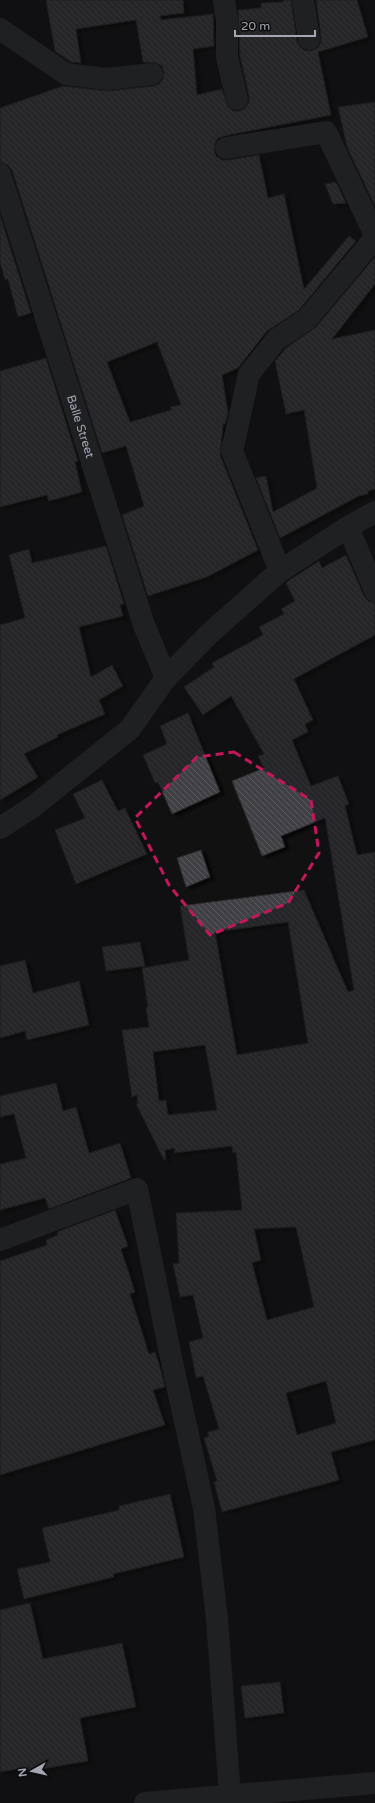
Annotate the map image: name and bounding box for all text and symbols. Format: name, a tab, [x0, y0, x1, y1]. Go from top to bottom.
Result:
scale bar	[235, 12, 315, 38]
text: 20 m	[241, 19, 270, 33]
street label: Balle Street	[64, 393, 97, 460]
north arrow	[12, 1751, 52, 1791]
text: N	[16, 1767, 30, 1778]

